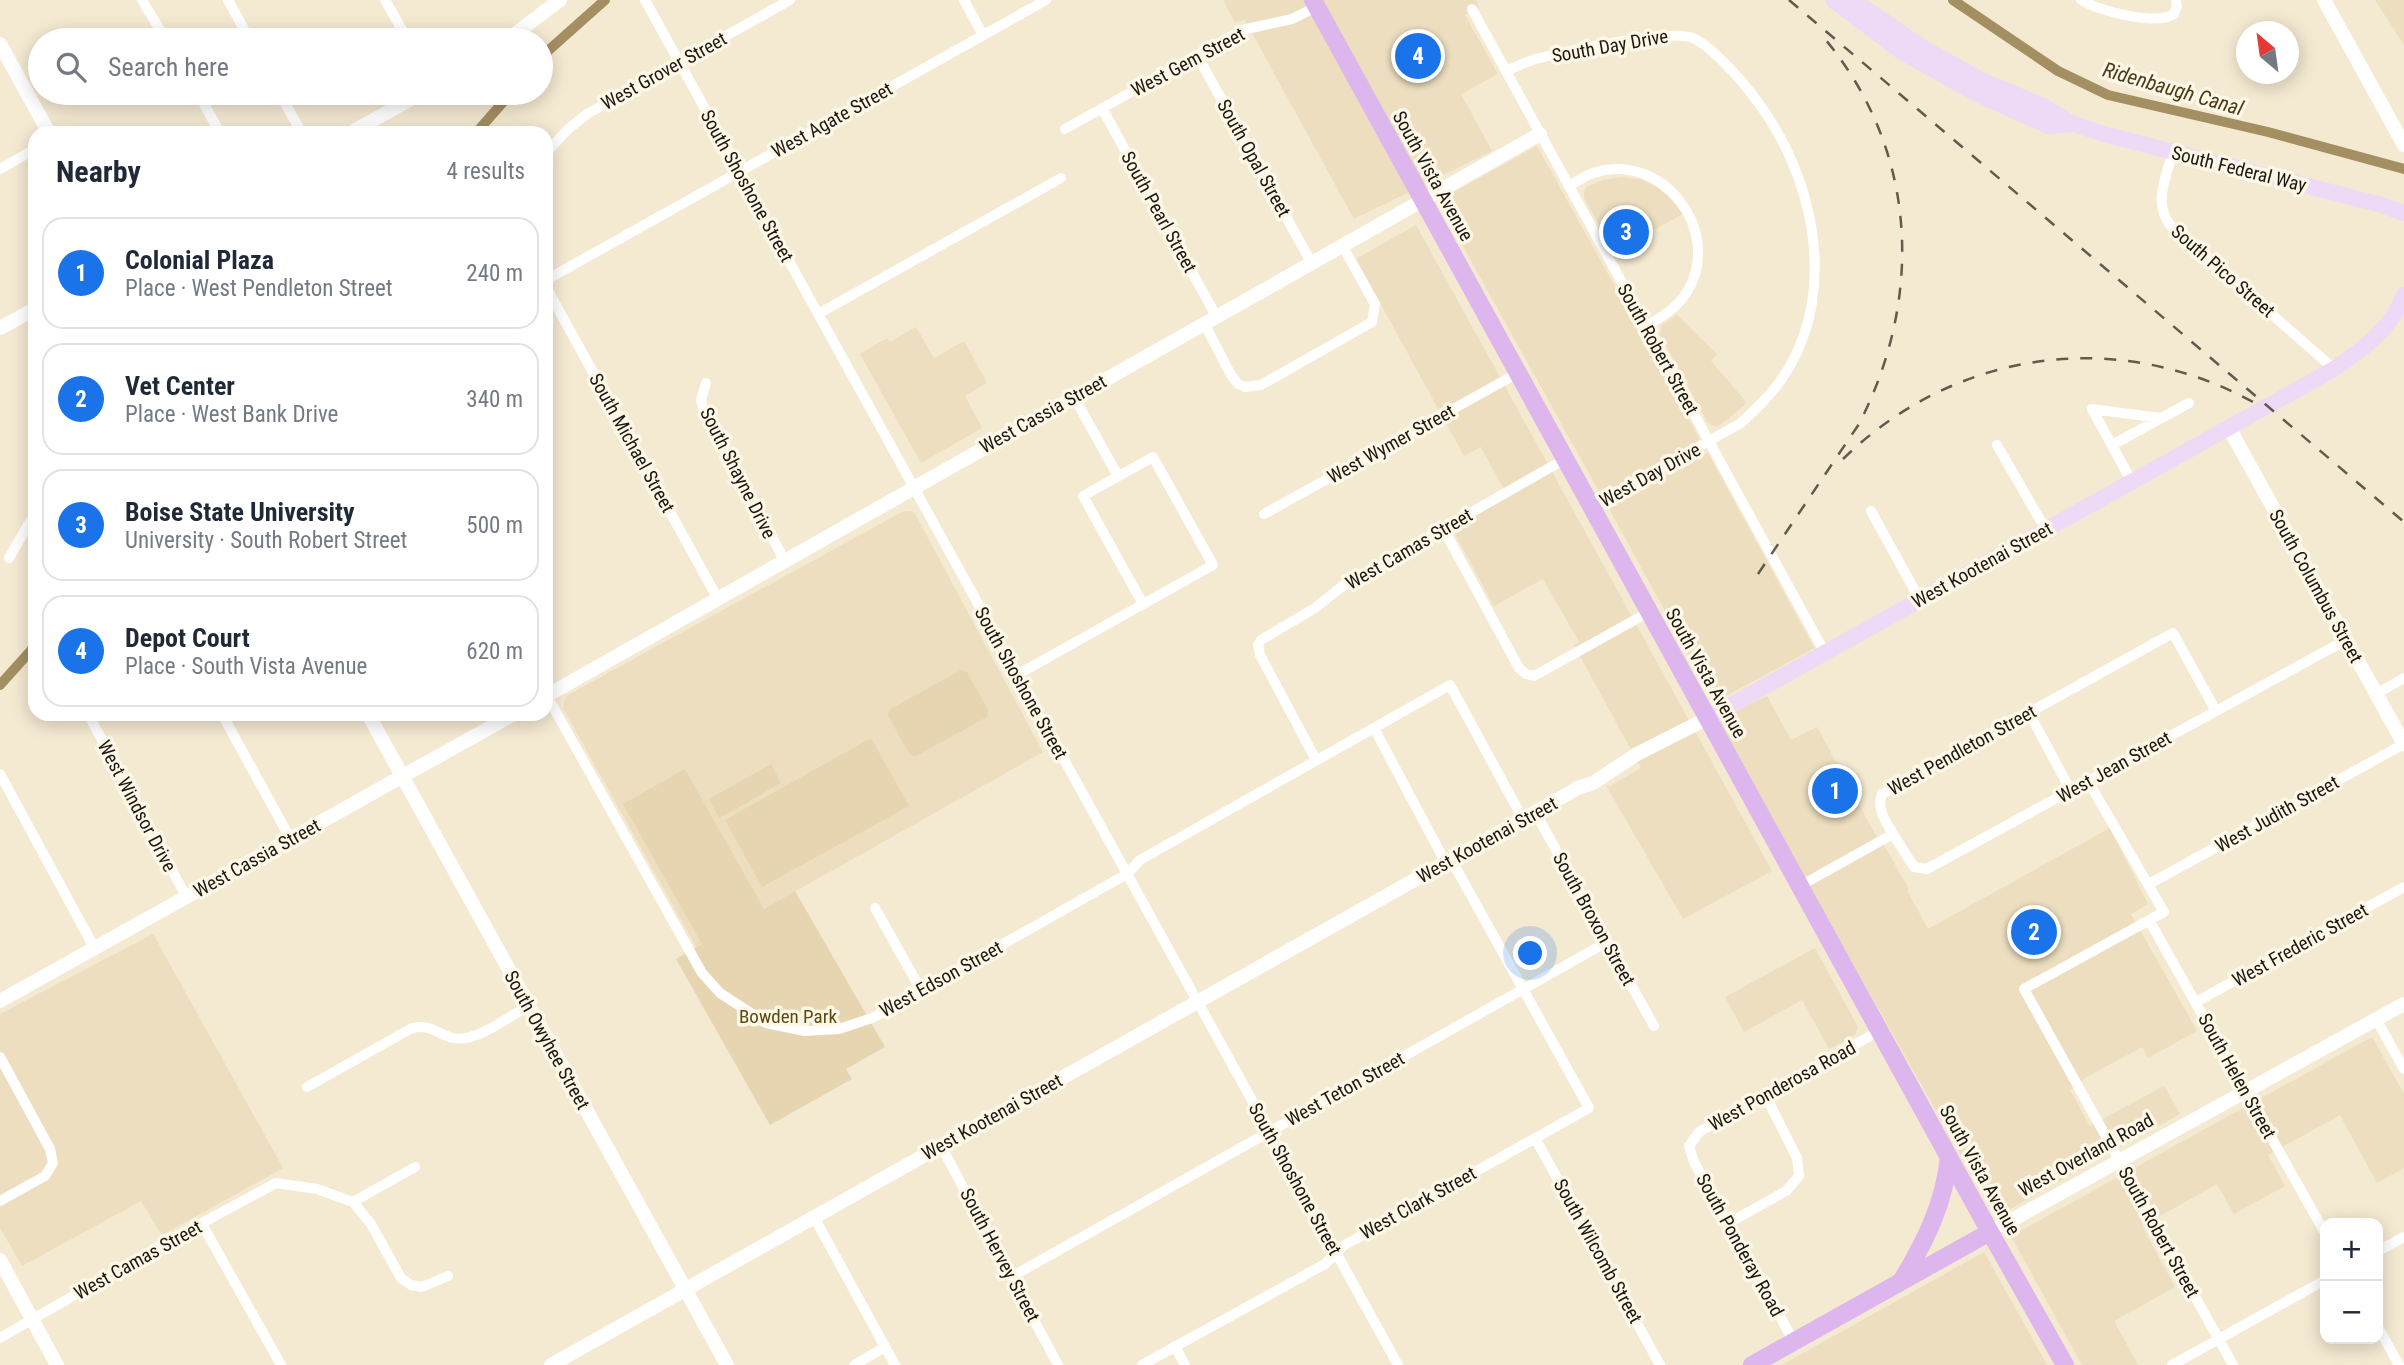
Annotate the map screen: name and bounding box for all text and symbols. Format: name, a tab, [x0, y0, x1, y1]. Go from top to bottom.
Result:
north arrow	[2236, 21, 2299, 84]
street label: West Gem Street	[1127, 22, 1249, 102]
street label: South Day Drive	[1550, 24, 1670, 68]
street label: West Grover Street	[597, 27, 731, 115]
search box	[28, 28, 553, 105]
pin: 4	[1395, 30, 1441, 82]
icon: search	[52, 48, 90, 86]
text: Search here	[108, 52, 229, 82]
water label: Ridenbaugh Canal	[2100, 57, 2246, 121]
street label: West Agate Street	[768, 77, 896, 163]
street label: South Opal Street	[1212, 95, 1296, 221]
street label: South Shoshone Street	[696, 106, 798, 266]
street label: South Vista Avenue	[1388, 107, 1478, 245]
street label: South Federal Way	[2169, 141, 2309, 197]
street label: South Pearl Street	[1116, 147, 1202, 277]
text: Nearby	[56, 154, 141, 189]
text: 4 results	[447, 158, 525, 185]
pin: 3	[1603, 206, 1649, 258]
street label: South Pico Street	[2166, 220, 2280, 322]
text: Colonial Plaza	[125, 245, 274, 275]
text: 1	[75, 260, 87, 287]
text: 240 m	[466, 260, 523, 287]
text: Place · West Pendleton Street	[125, 275, 393, 302]
street label: South Robert Street	[1612, 279, 1704, 419]
street label: South Michael Street	[584, 369, 680, 517]
street label: West Cassia Street	[976, 370, 1110, 458]
text: Vet Center	[125, 371, 235, 401]
text: 2	[75, 386, 87, 413]
text: 340 m	[466, 386, 523, 413]
street label: West Wymer Street	[1323, 400, 1459, 488]
text: Place · West Bank Drive	[125, 401, 338, 428]
street label: South Shayne Drive	[695, 404, 781, 542]
street label: West Day Drive	[1596, 438, 1705, 512]
text: Boise State University	[125, 497, 355, 527]
street label: West Camas Street	[1342, 503, 1476, 595]
street label: South Columbus Street	[2264, 505, 2368, 667]
text: 3	[75, 512, 87, 539]
text: 500 m	[466, 512, 523, 539]
street label: West Kootenai Street	[1908, 517, 2056, 613]
text: University · South Robert Street	[125, 527, 407, 554]
street label: South Shoshone Street	[970, 603, 1072, 763]
street label: South Vista Avenue	[1661, 604, 1751, 742]
text: Depot Court	[125, 623, 250, 653]
text: 4	[75, 638, 87, 665]
text: 620 m	[466, 638, 523, 665]
text: Place · South Vista Avenue	[125, 653, 367, 680]
street label: West Pendleton Street	[1884, 700, 2040, 800]
street label: West Jean Street	[2053, 726, 2175, 808]
street label: West Windsor Drive	[93, 736, 181, 876]
pin: 1	[1812, 765, 1858, 817]
street label: West Judith Street	[2211, 771, 2343, 857]
street label: West Kootenai Street	[1413, 792, 1561, 888]
street label: West Cassia Street	[190, 814, 324, 902]
street label: South Broxon Street	[1548, 848, 1640, 990]
street label: West Frederic Street	[2228, 898, 2372, 992]
pin: 2	[2011, 906, 2057, 958]
street label: West Edson Street	[876, 936, 1006, 1022]
your location	[1513, 936, 1547, 970]
street label: South Owyhee Street	[499, 967, 595, 1113]
park label: Bowden Park	[739, 1005, 837, 1028]
street label: South Helen Street	[2193, 1009, 2281, 1143]
street label: West Ponderosa Road	[1704, 1036, 1860, 1136]
street label: West Teton Street	[1282, 1047, 1408, 1131]
street label: West Kootenai Street	[918, 1069, 1066, 1165]
street label: South Shoshone Street	[1244, 1099, 1346, 1259]
street label: South Vista Avenue	[1935, 1101, 2025, 1239]
street label: West Overland Road	[2015, 1108, 2157, 1202]
street label: West Clark Street	[1356, 1162, 1480, 1244]
street label: South Robert Street	[2113, 1162, 2205, 1302]
street label: South Ponderay Road	[1691, 1169, 1789, 1321]
street label: South Wilcomb Street	[1549, 1175, 1647, 1327]
street label: South Hervey Street	[955, 1184, 1045, 1326]
street label: West Camas Street	[70, 1215, 206, 1305]
map controls	[2320, 1218, 2383, 1344]
button: +	[2320, 1218, 2383, 1281]
button: −	[2320, 1281, 2383, 1344]

